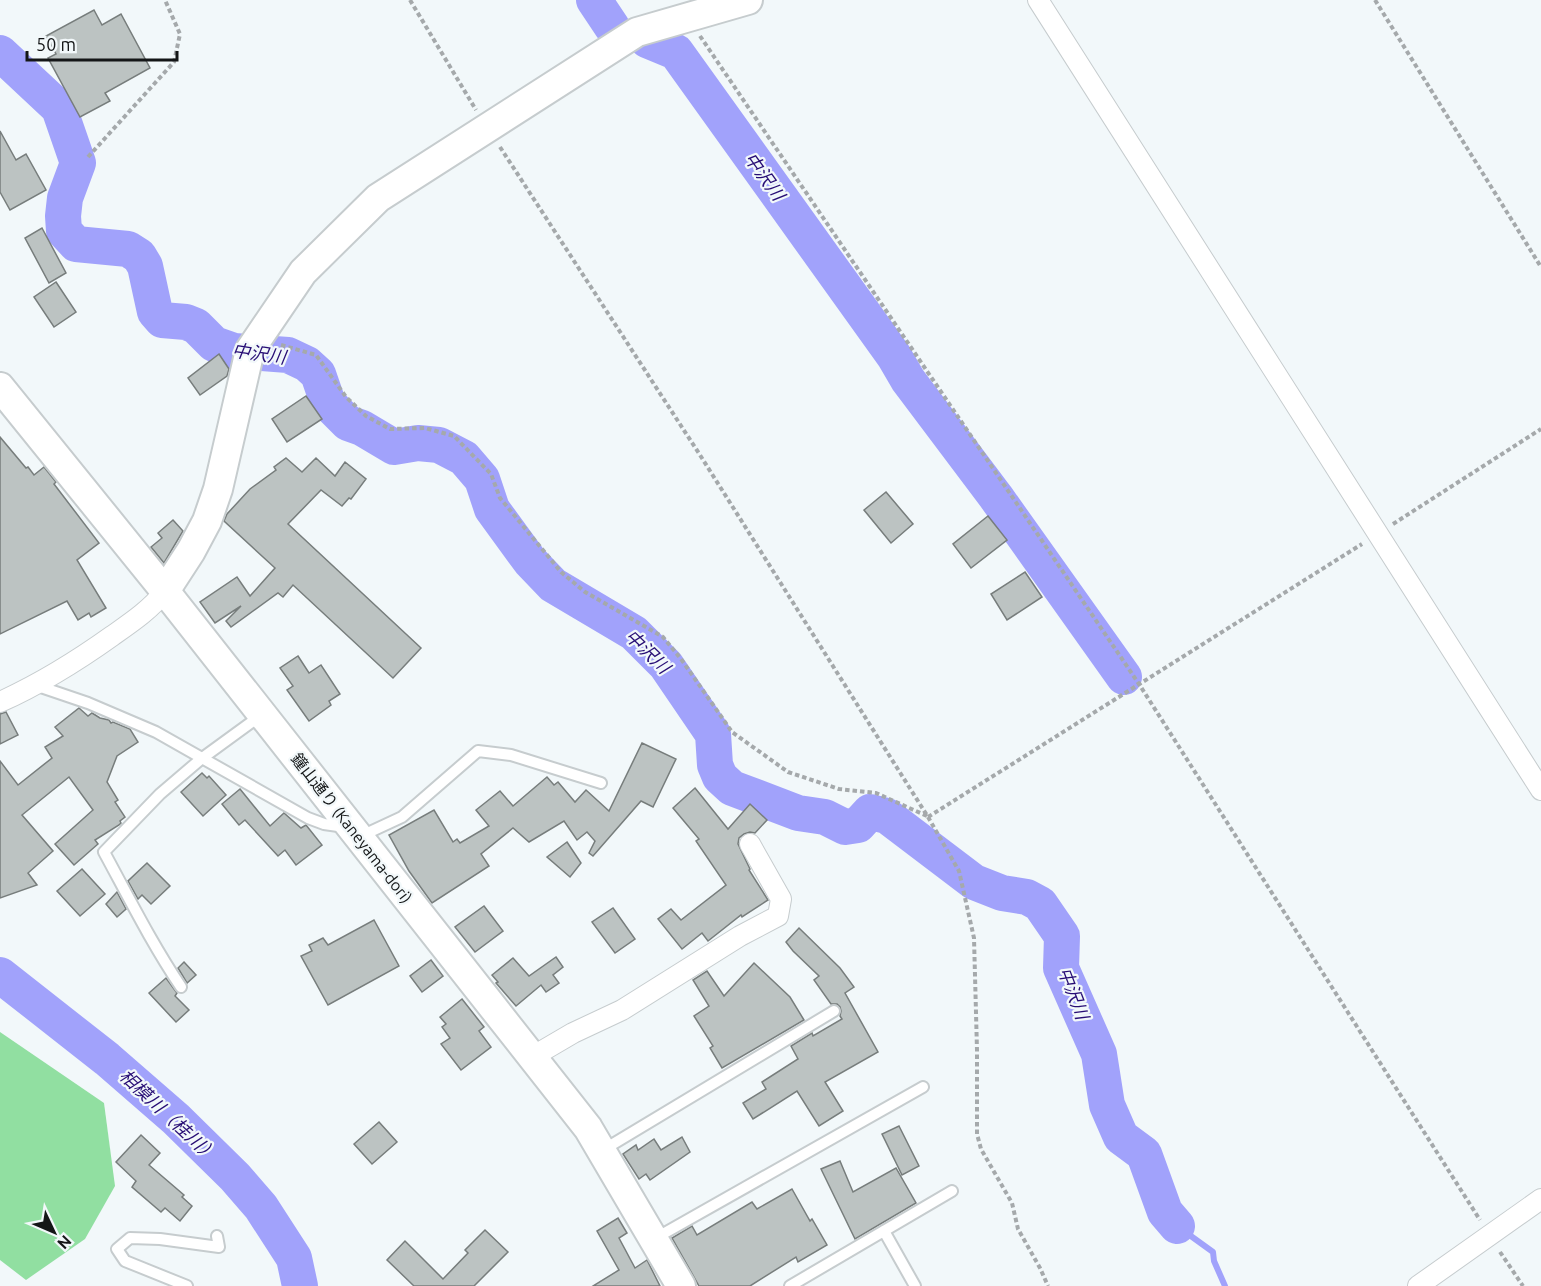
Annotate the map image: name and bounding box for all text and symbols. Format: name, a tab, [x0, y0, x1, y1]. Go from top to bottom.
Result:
scale bar	[27, 24, 177, 62]
text: 50 m	[36, 34, 76, 54]
water label: 中沢川	[741, 148, 790, 205]
water label: 中沢川	[231, 339, 289, 367]
water label: 中沢川	[622, 625, 676, 678]
street label: 鐘山通り (Kaneyama-dori)	[287, 750, 416, 907]
water label: 中沢川	[1055, 964, 1094, 1024]
water label: 相模川（桂川）	[116, 1065, 222, 1165]
north arrow	[24, 1202, 84, 1262]
text: N	[54, 1232, 75, 1253]

